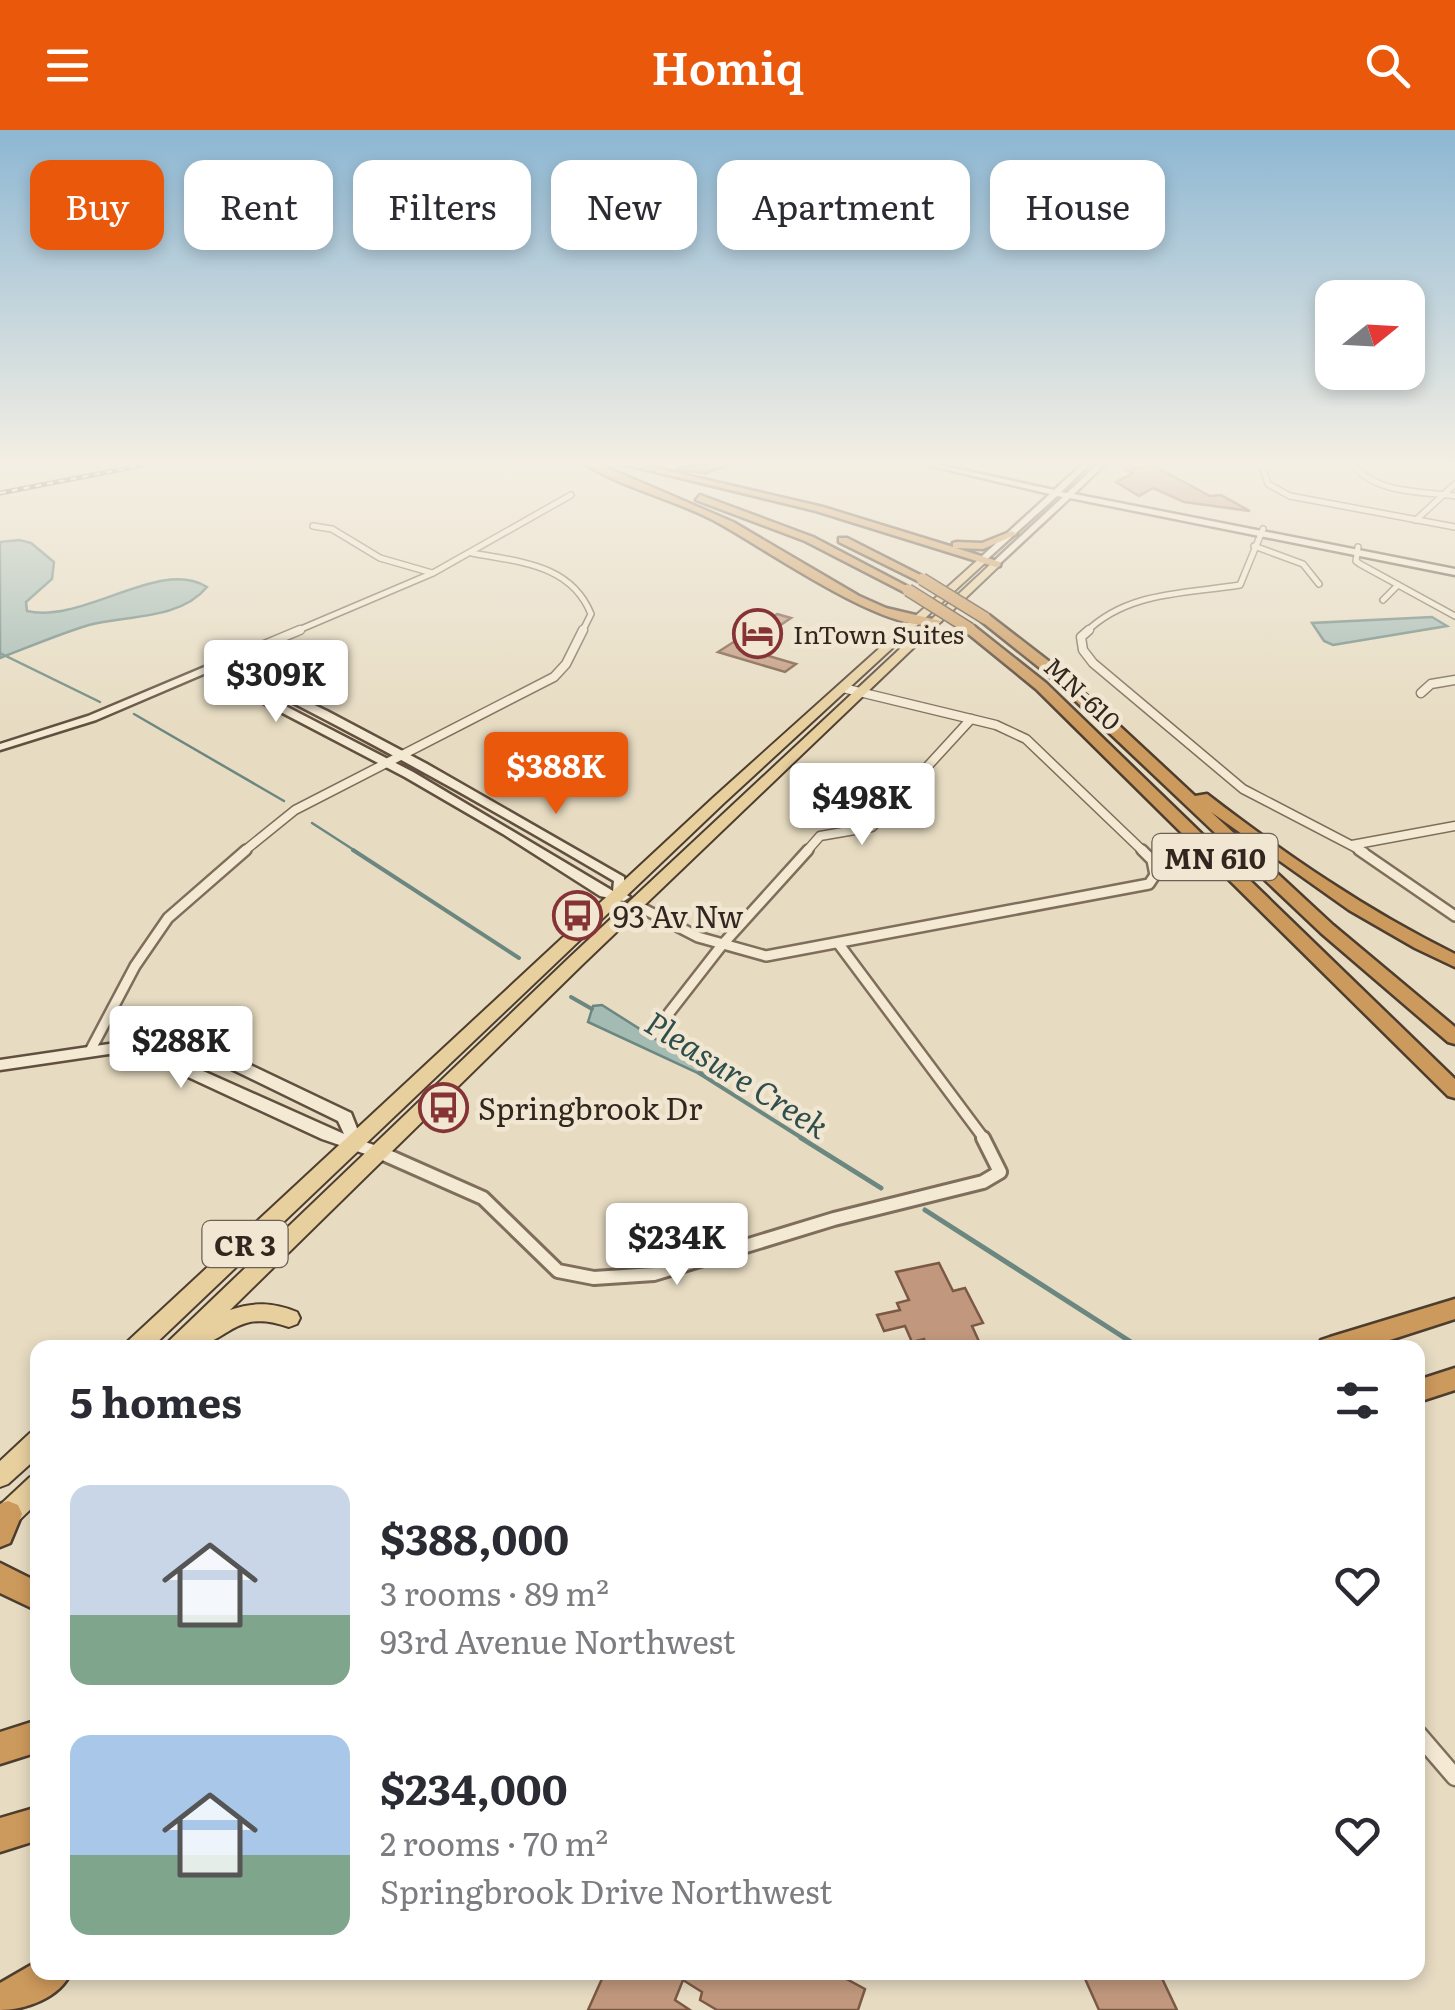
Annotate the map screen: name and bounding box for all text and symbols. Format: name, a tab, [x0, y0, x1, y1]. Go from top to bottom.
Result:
text: Homiq	[651, 32, 804, 99]
icon: menu	[40, 38, 95, 93]
icon: search	[1360, 38, 1415, 93]
chip: Buy	[30, 160, 164, 250]
chip: Rent	[184, 160, 333, 250]
chip: Filters	[353, 160, 531, 250]
chip: New	[551, 160, 697, 250]
chip: Apartment	[717, 160, 970, 250]
chip: House	[990, 160, 1165, 250]
north arrow	[1315, 280, 1425, 390]
map controls	[1315, 280, 1425, 390]
hotel icon: InTown Suites	[732, 607, 784, 659]
place label: InTown Suites	[793, 615, 964, 652]
pin: $309K	[206, 640, 346, 725]
text: $309K	[226, 648, 326, 696]
street label: MN-610	[1036, 648, 1130, 738]
pin: $388K	[486, 732, 626, 817]
text: $388K	[506, 740, 606, 788]
pin: $498K	[792, 763, 932, 848]
text: $498K	[812, 771, 912, 819]
road number: MN 610	[1152, 834, 1278, 880]
bus stop icon: 93 Av Nw	[552, 889, 604, 941]
place label: 93 Av Nw	[613, 893, 744, 937]
water label: Pleasure Creek	[637, 997, 840, 1149]
pin: $288K	[111, 1006, 251, 1091]
text: $288K	[131, 1014, 231, 1062]
bus stop icon: Springbrook Dr	[417, 1081, 469, 1133]
place label: Springbrook Dr	[478, 1085, 702, 1129]
pin: $234K	[607, 1203, 747, 1288]
text: $234K	[628, 1211, 726, 1259]
road number: CR 3	[202, 1221, 288, 1267]
text: 5 homes	[70, 1369, 242, 1431]
icon: filters	[1330, 1373, 1385, 1428]
text: $388,000	[380, 1506, 569, 1568]
icon: home	[150, 1525, 270, 1645]
icon: heart	[1330, 1558, 1385, 1613]
text: 3 rooms · 89 m²	[380, 1568, 609, 1616]
text: 93rd Avenue Northwest	[380, 1616, 736, 1664]
text: $234,000	[380, 1756, 568, 1818]
icon: home	[150, 1775, 270, 1895]
icon: heart	[1330, 1808, 1385, 1863]
text: 2 rooms · 70 m²	[380, 1818, 608, 1866]
text: Springbrook Drive Northwest	[380, 1866, 832, 1914]

